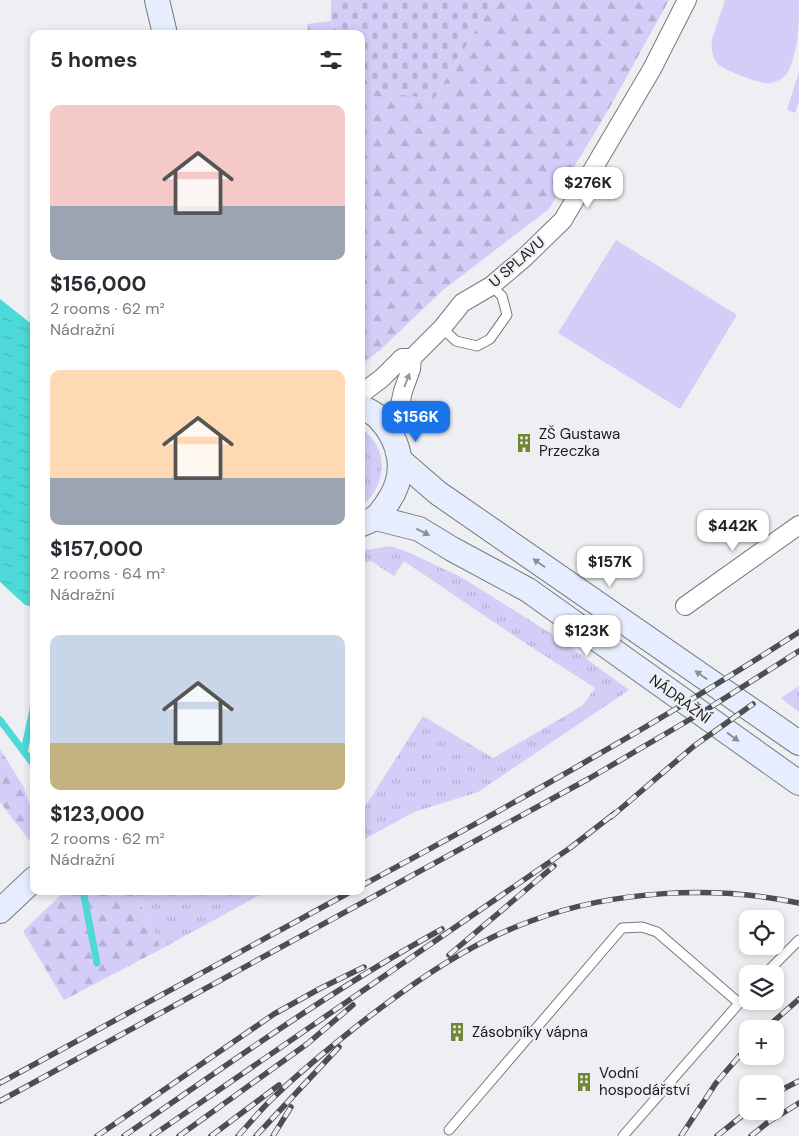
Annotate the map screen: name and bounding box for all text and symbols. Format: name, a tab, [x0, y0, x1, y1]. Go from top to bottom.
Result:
text: 5 homes	[50, 46, 137, 74]
icon: filters	[317, 46, 345, 74]
icon: home	[153, 138, 243, 228]
pin: $276K	[553, 166, 623, 209]
text: $276K	[564, 172, 612, 193]
street label: U SPLAVU	[485, 232, 549, 292]
text: $156,000	[50, 270, 146, 298]
text: 2 rooms · 62 m²	[50, 298, 165, 319]
text: Nádražní	[50, 319, 115, 340]
one-way arrow	[403, 372, 411, 387]
pin: $156K	[381, 400, 451, 443]
icon: home	[153, 403, 243, 493]
text: $156K	[393, 406, 439, 427]
place label: ZŠ Gustawa Przeczka	[539, 424, 620, 461]
building icon: ZŠ Gustawa Przeczka	[513, 432, 535, 454]
pin: $442K	[698, 510, 768, 552]
text: $442K	[708, 515, 758, 536]
one-way arrow	[415, 528, 430, 536]
text: $157,000	[50, 535, 143, 563]
pin: $157K	[575, 546, 645, 588]
text: $157K	[588, 551, 632, 572]
one-way arrow	[532, 558, 546, 568]
text: 2 rooms · 64 m²	[50, 563, 166, 584]
text: Nádražní	[50, 584, 115, 605]
pin: $123K	[552, 614, 622, 657]
text: $123K	[565, 620, 609, 641]
icon: home	[153, 668, 243, 758]
street label: NÁDRAŽNÍ	[645, 670, 715, 728]
one-way arrow	[695, 670, 708, 680]
one-way arrow	[726, 732, 740, 742]
text: $123,000	[50, 800, 145, 828]
text: 2 rooms · 62 m²	[50, 828, 165, 849]
text: Nádražní	[50, 849, 115, 870]
map controls	[739, 910, 784, 1120]
button: locate	[739, 910, 784, 955]
button: layers	[739, 965, 784, 1010]
button: +	[739, 1020, 784, 1065]
building icon: Zásobníky vápna	[446, 1021, 468, 1043]
place label: Zásobníky vápna	[472, 1022, 588, 1042]
place label: Vodní hospodářství	[599, 1063, 690, 1100]
building icon: Vodní hospodářství	[573, 1071, 595, 1093]
button: −	[739, 1075, 784, 1120]

